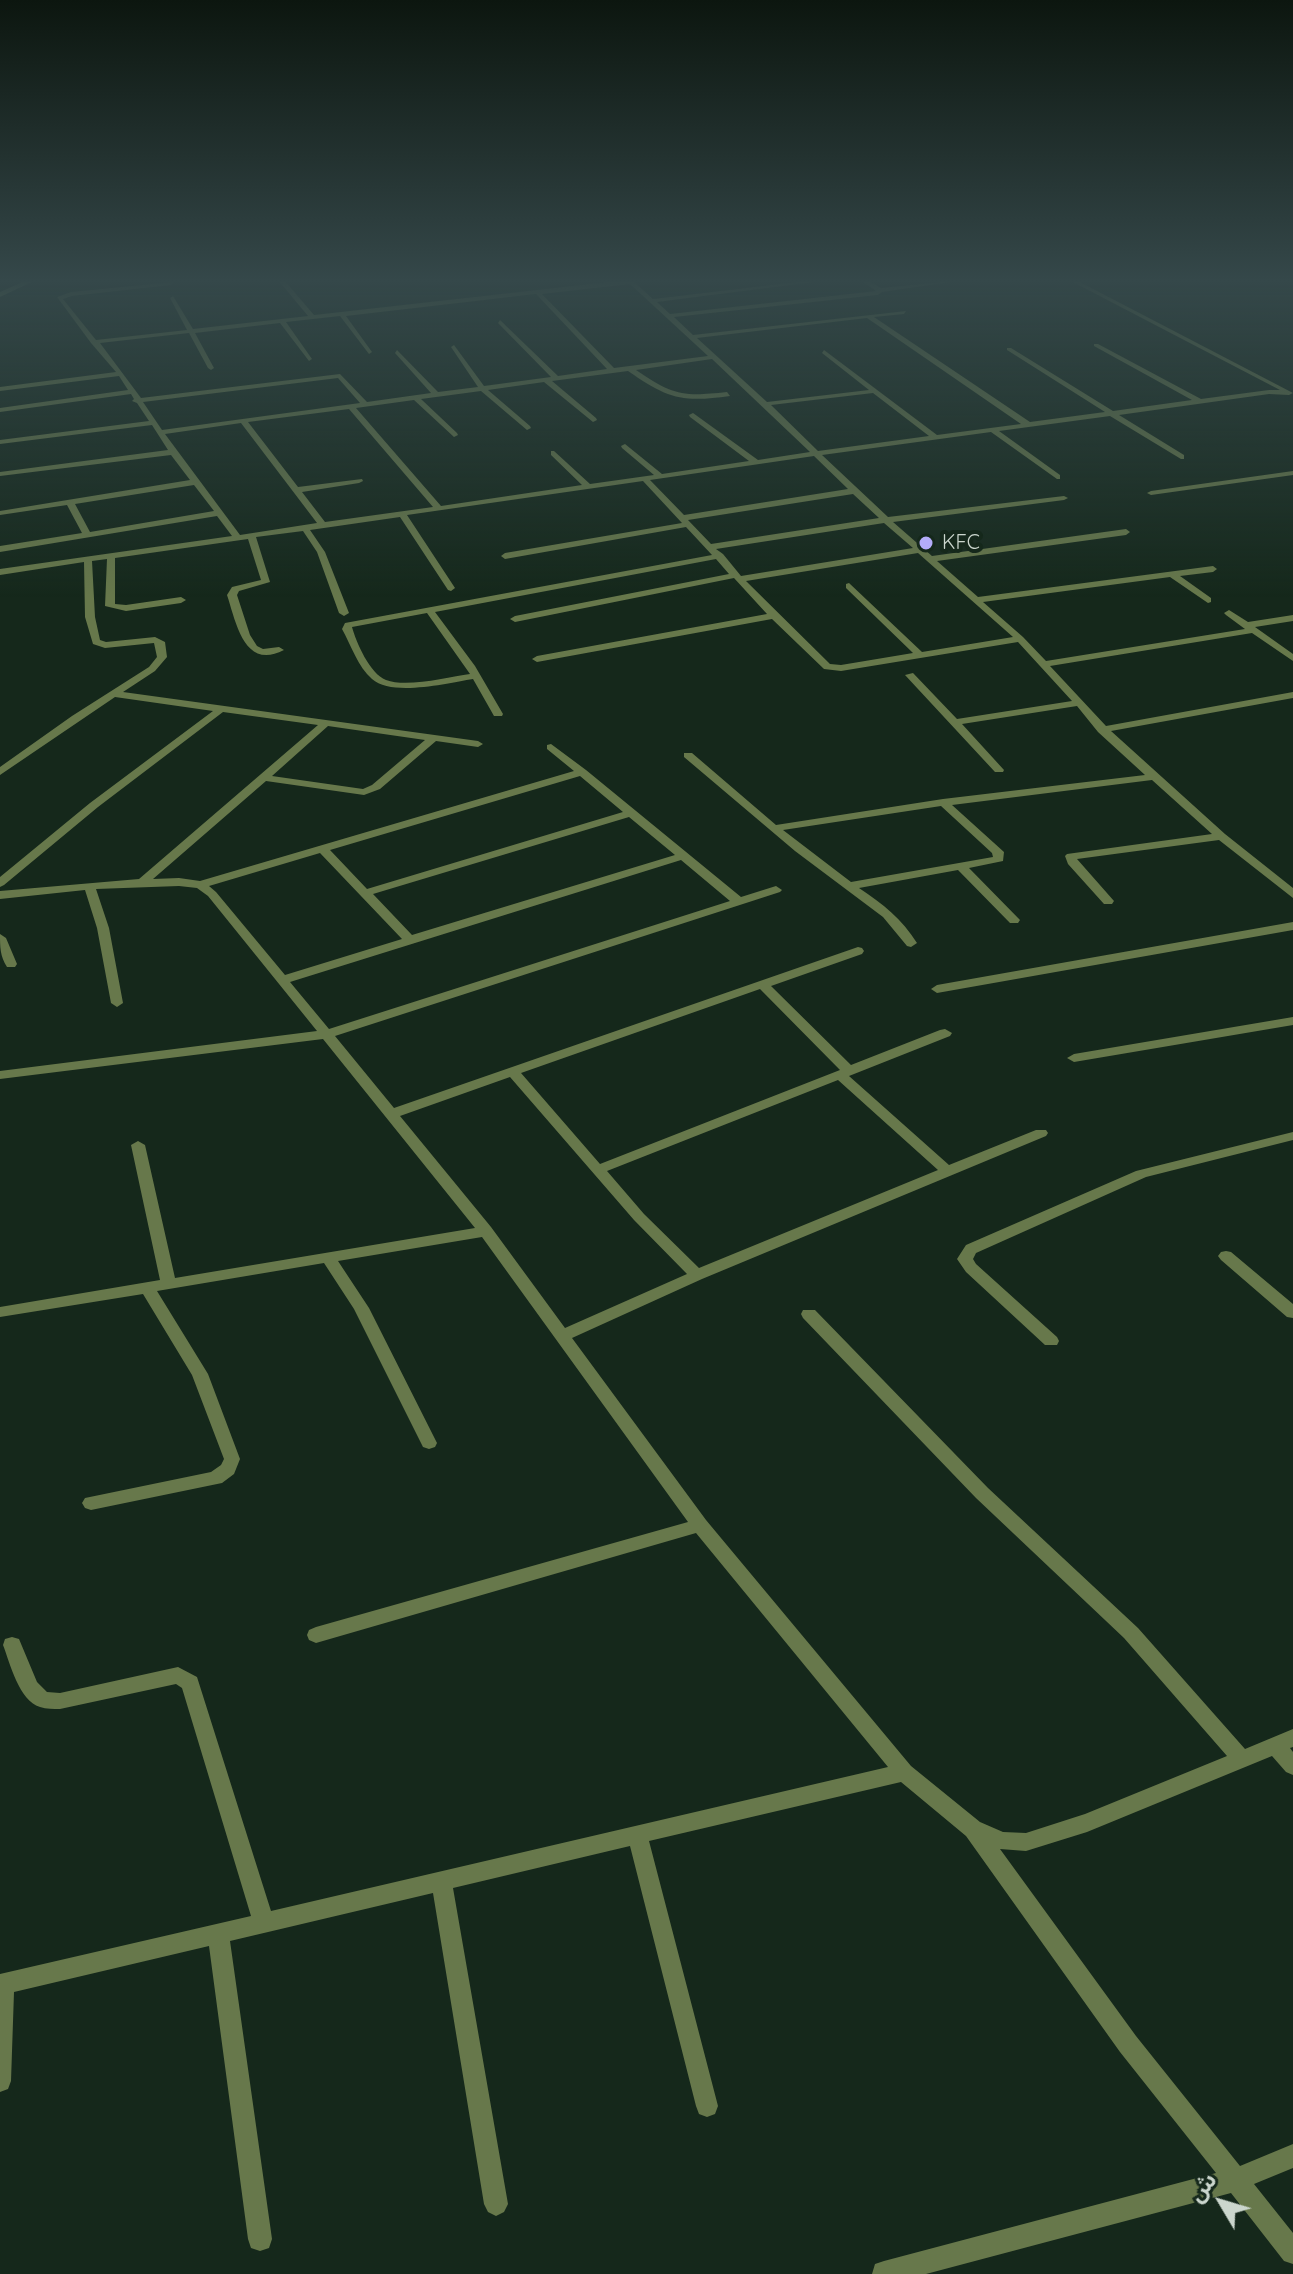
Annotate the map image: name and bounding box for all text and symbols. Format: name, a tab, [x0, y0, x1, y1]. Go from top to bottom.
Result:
place label: KFC	[942, 531, 980, 555]
marker: KFC	[917, 534, 935, 552]
north arrow	[1181, 2162, 1261, 2242]
text: ش	[1182, 2167, 1222, 2208]

